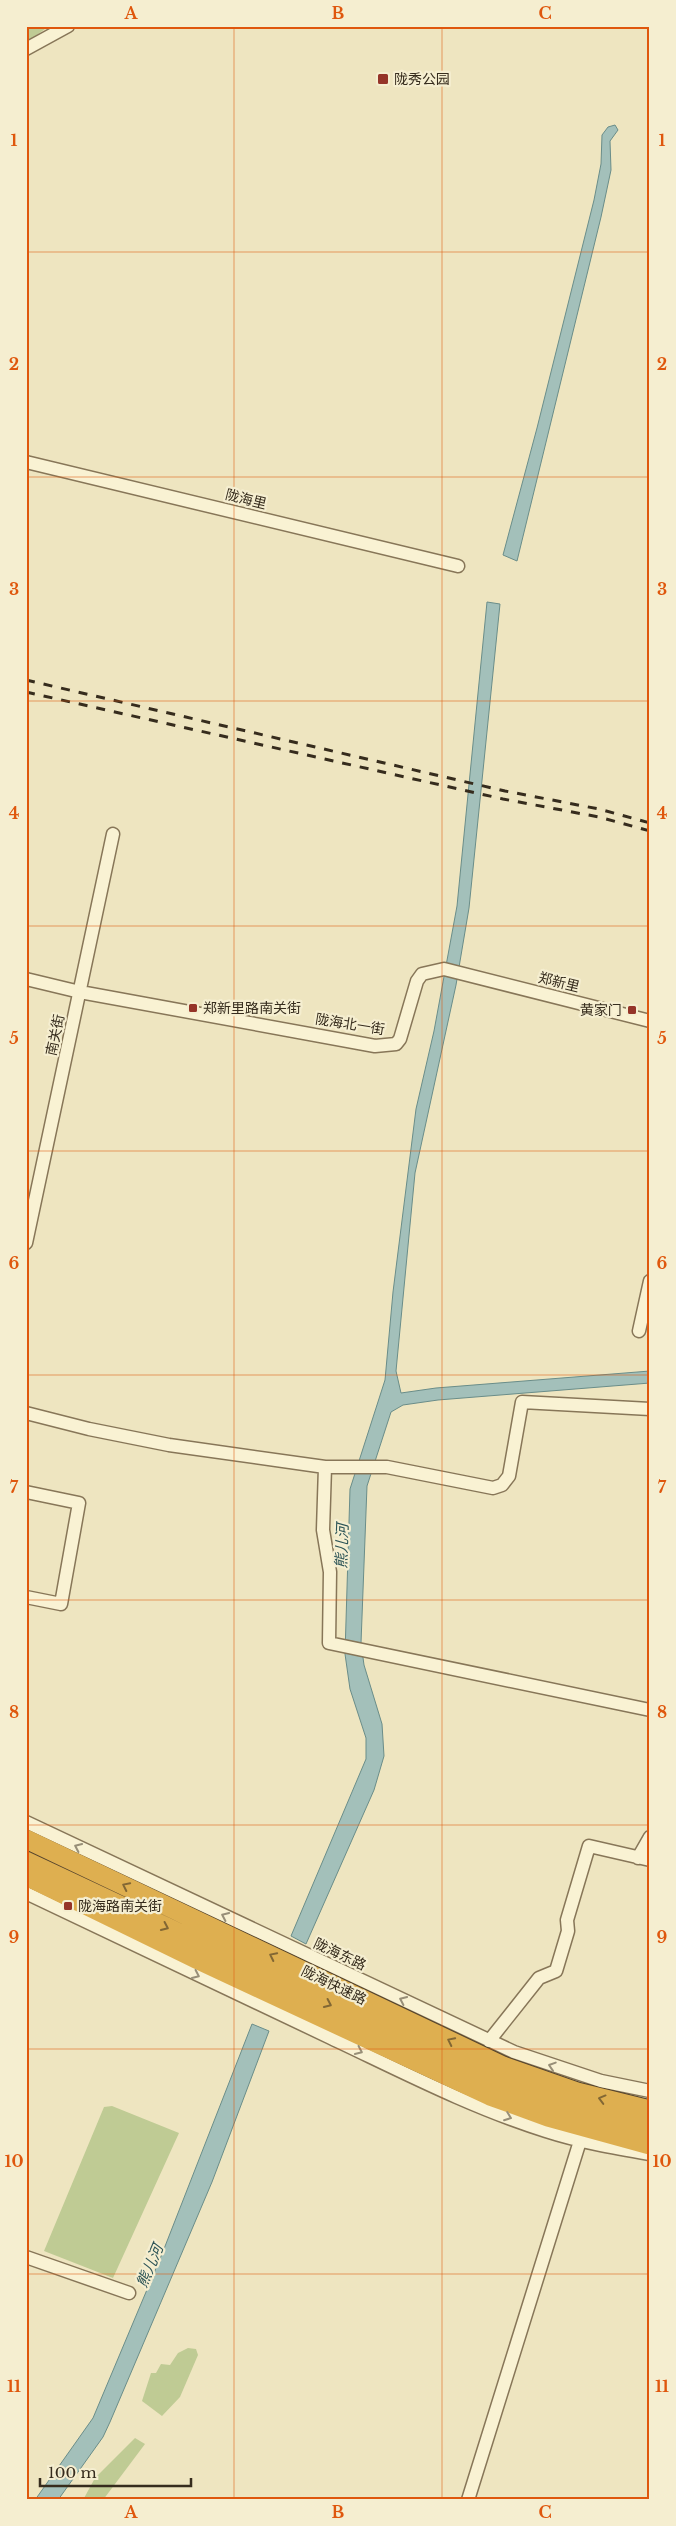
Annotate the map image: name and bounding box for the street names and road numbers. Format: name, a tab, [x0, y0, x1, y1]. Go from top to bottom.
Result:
street label: 陇海里	[223, 485, 269, 513]
street label: 郑新里	[536, 968, 582, 996]
street label: 陇海北一街	[314, 1010, 386, 1038]
street label: 南关街	[42, 1013, 68, 1057]
street label: 陇海东路	[311, 1934, 369, 1974]
street label: 陇海快速路	[299, 1962, 369, 2008]

